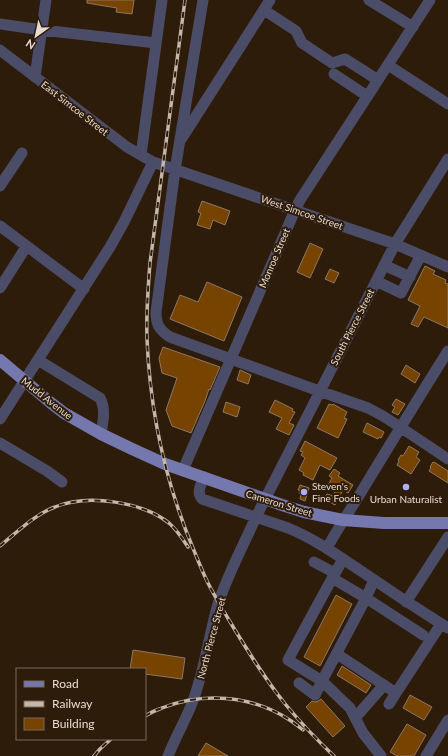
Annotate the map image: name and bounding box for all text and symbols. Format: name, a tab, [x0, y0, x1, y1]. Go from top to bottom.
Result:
north arrow	[16, 16, 56, 56]
text: N	[23, 37, 37, 53]
street label: East Simcoe Street	[39, 78, 111, 138]
street label: West Simcoe Street	[259, 192, 345, 232]
street label: Monroe Street	[256, 226, 292, 290]
street label: South Pierce Street	[328, 286, 377, 367]
street label: Mudd Avenue	[19, 374, 75, 422]
place label: Steven's Fine Foods	[312, 480, 360, 504]
marker: Urban Naturalist	[401, 482, 411, 492]
street label: Cameron Street	[244, 487, 314, 519]
marker: Steven's Fine Foods	[299, 487, 309, 497]
place label: Urban Naturalist	[370, 493, 443, 505]
street label: North Pierce Street	[194, 595, 228, 680]
legend	[16, 668, 146, 740]
text: Road	[52, 676, 79, 691]
text: Railway	[52, 696, 93, 711]
text: Building	[52, 716, 95, 731]

